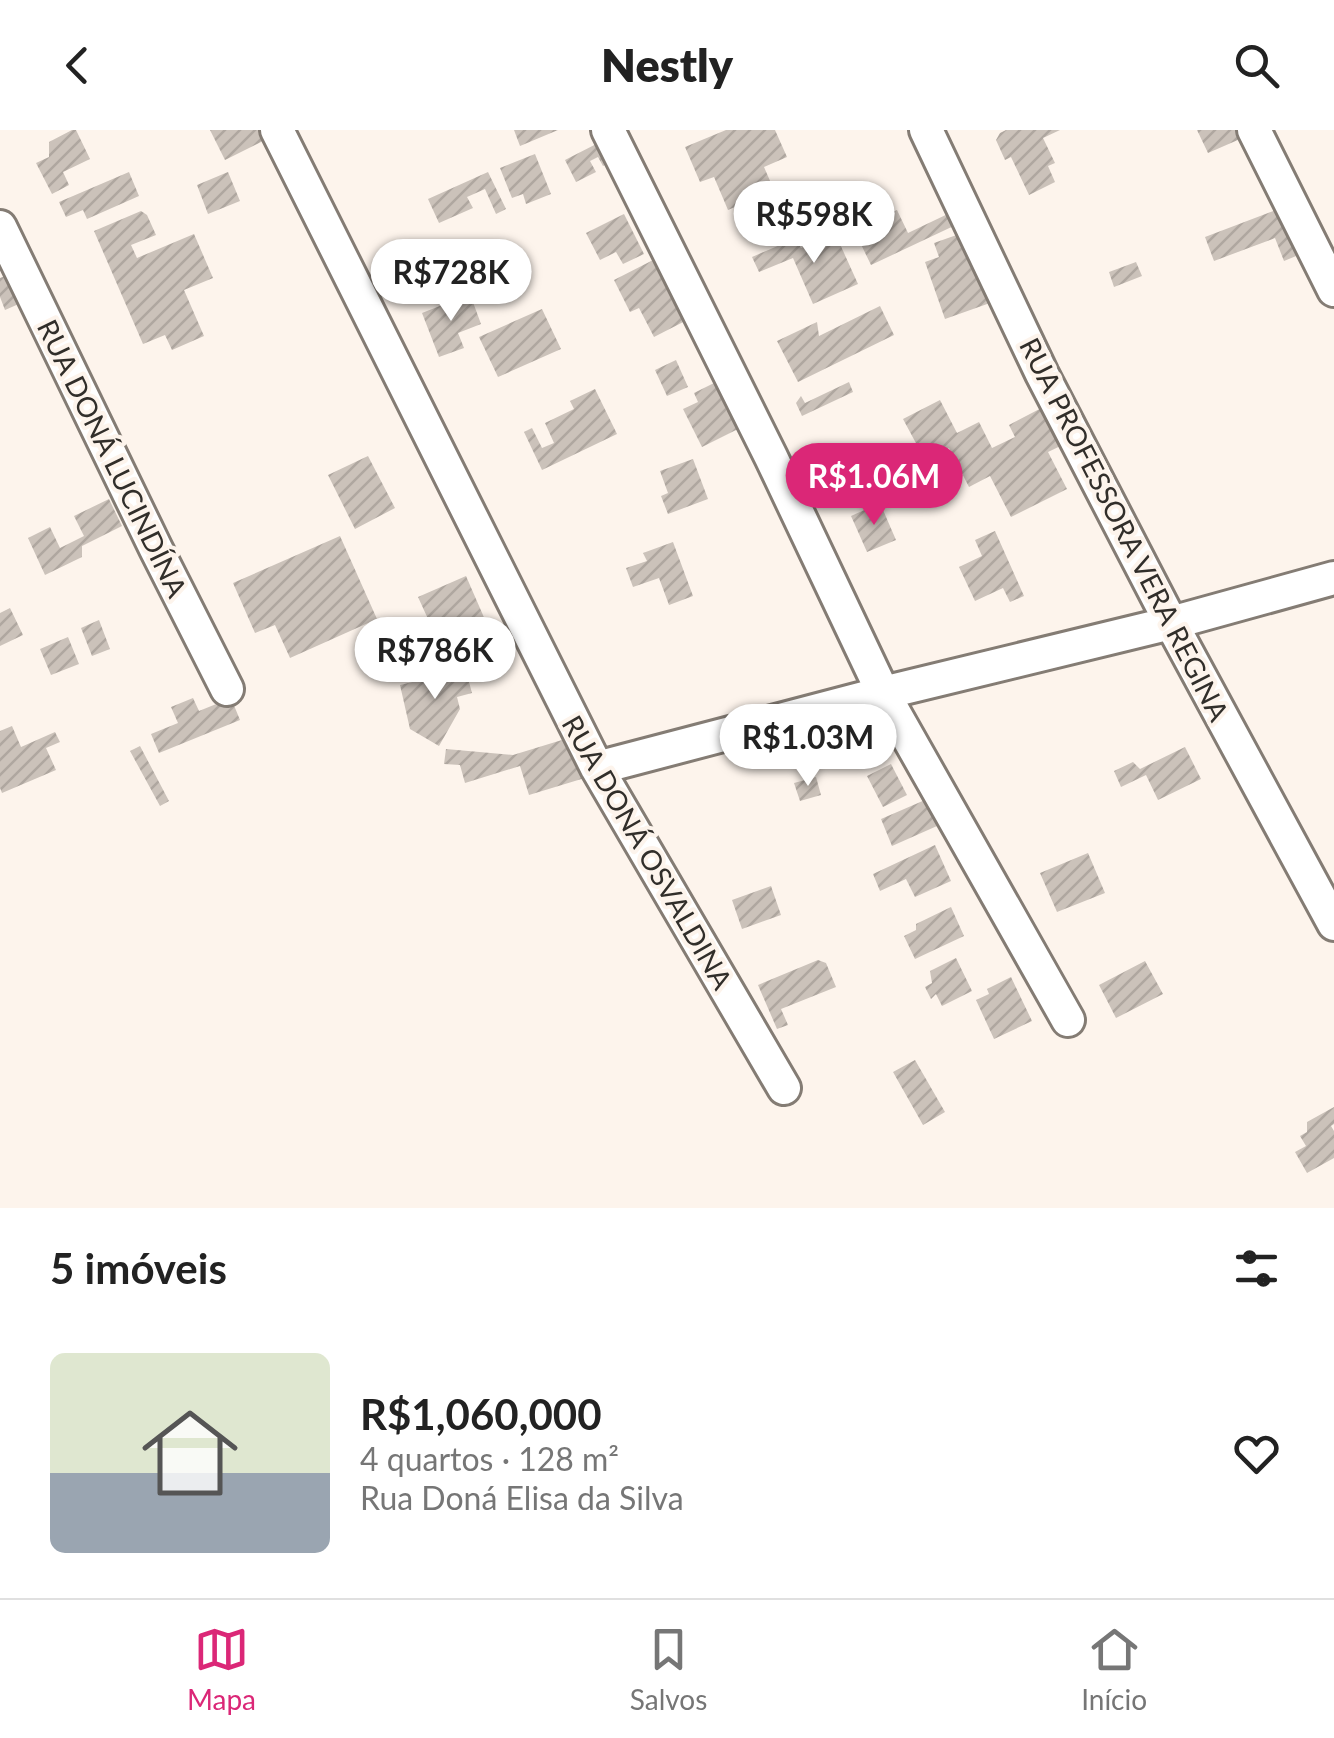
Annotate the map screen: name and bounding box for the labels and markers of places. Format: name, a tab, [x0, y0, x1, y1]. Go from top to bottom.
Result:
pin: R$598K	[733, 181, 895, 266]
pin: R$728K	[370, 239, 532, 324]
pin: R$1.06M	[782, 443, 966, 528]
pin: R$786K	[354, 617, 516, 702]
pin: R$1.03M	[716, 704, 900, 789]

